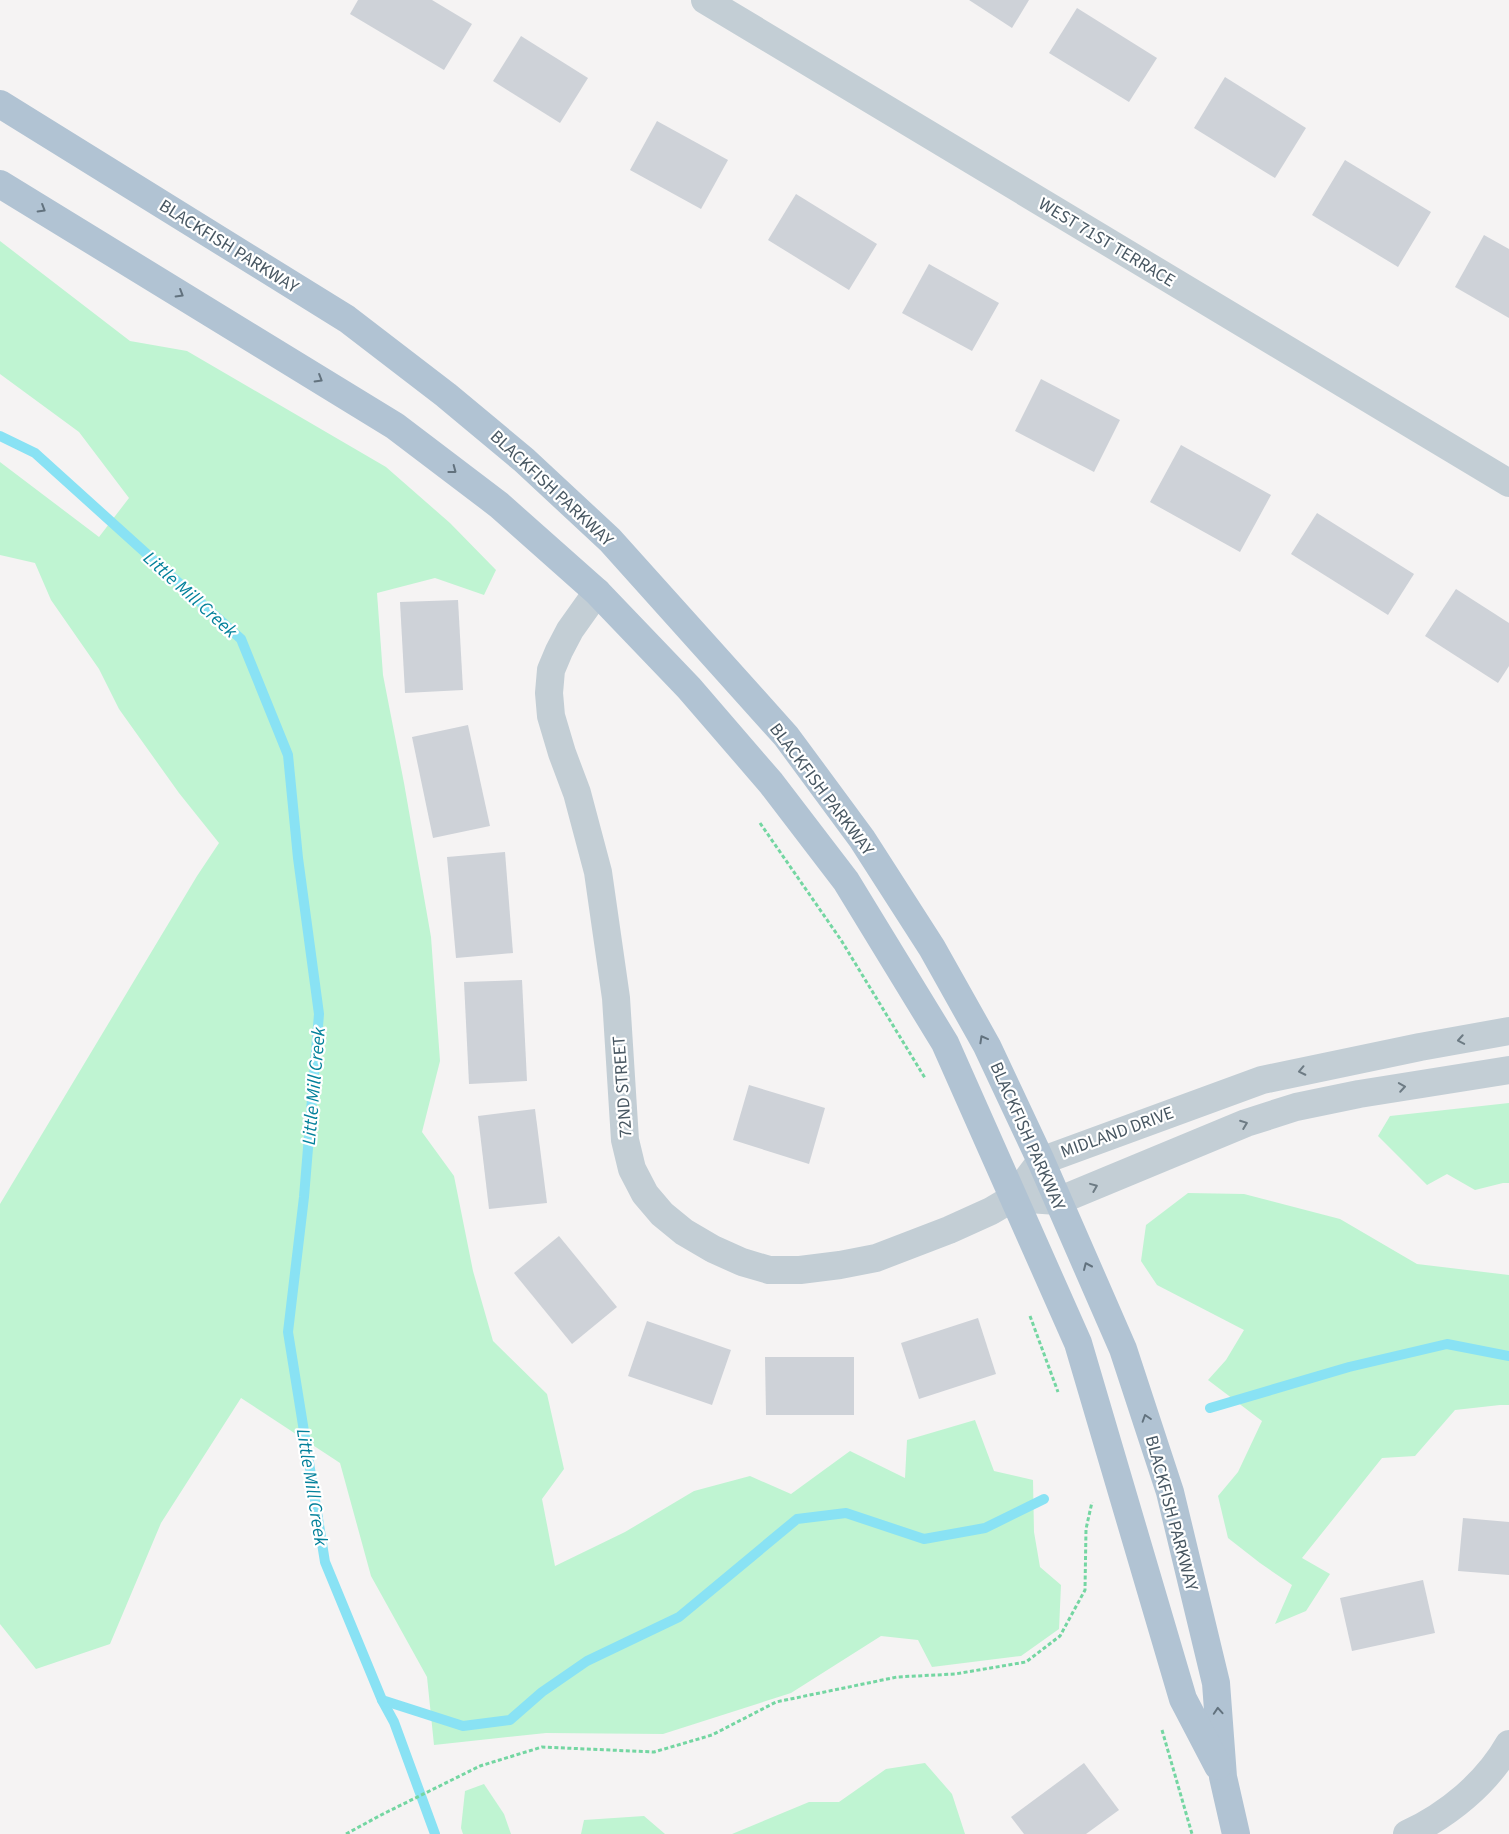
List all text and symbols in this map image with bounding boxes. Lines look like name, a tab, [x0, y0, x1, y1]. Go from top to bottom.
street label: WEST 71ST TERRACE	[1034, 192, 1180, 293]
street label: BLACKFISH PARKWAY	[154, 193, 304, 300]
one-way arrow	[36, 203, 45, 213]
one-way arrow	[175, 288, 184, 298]
one-way arrow	[313, 373, 322, 383]
street label: BLACKFISH PARKWAY	[485, 425, 619, 552]
one-way arrow	[447, 465, 456, 473]
water label: Little Mill Creek	[137, 545, 244, 645]
street label: BLACKFISH PARKWAY	[763, 718, 880, 861]
water label: Little Mill Creek	[296, 1025, 333, 1146]
one-way arrow	[1457, 1034, 1465, 1044]
street label: 72ND STREET	[606, 1035, 639, 1139]
one-way arrow	[979, 1035, 989, 1044]
street label: BLACKFISH PARKWAY	[984, 1058, 1072, 1215]
one-way arrow	[1297, 1066, 1306, 1076]
one-way arrow	[1398, 1082, 1406, 1093]
street label: MIDLAND DRIVE	[1057, 1100, 1177, 1164]
one-way arrow	[1239, 1120, 1248, 1130]
one-way arrow	[1089, 1182, 1098, 1193]
one-way arrow	[1082, 1262, 1093, 1271]
one-way arrow	[1141, 1414, 1151, 1422]
water label: Little Mill Creek	[289, 1427, 334, 1549]
street label: BLACKFISH PARKWAY	[1139, 1433, 1204, 1594]
one-way arrow	[1213, 1706, 1224, 1714]

